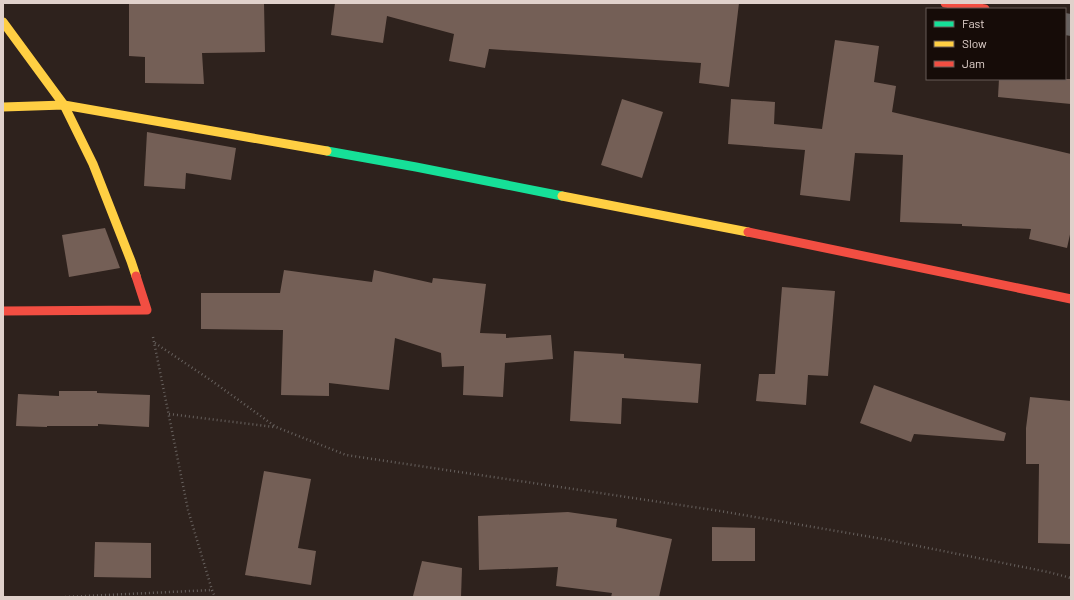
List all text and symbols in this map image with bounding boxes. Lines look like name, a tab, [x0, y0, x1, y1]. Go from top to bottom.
legend	[926, 8, 1066, 80]
text: Fast	[962, 16, 985, 30]
text: Slow	[962, 36, 987, 50]
text: Jam	[962, 56, 985, 70]

